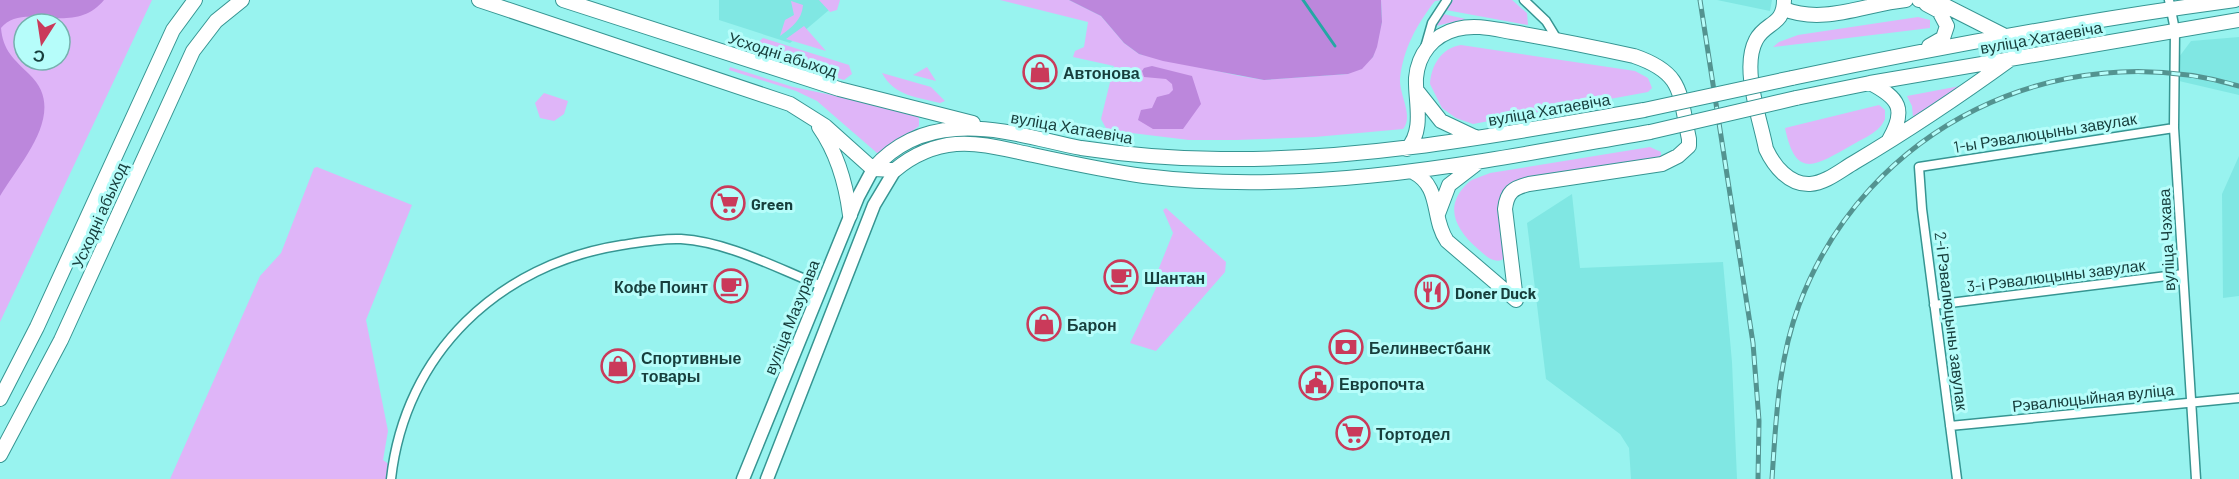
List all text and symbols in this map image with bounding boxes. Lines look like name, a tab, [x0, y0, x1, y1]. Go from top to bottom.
north arrow	[12, 12, 72, 72]
street label: вуліца Хатаевіча	[1979, 17, 2104, 57]
street label: Усходні абыход	[726, 27, 841, 81]
text: С	[31, 47, 46, 68]
shop icon: Автонова	[1022, 54, 1058, 90]
place label: Автонова	[1063, 63, 1140, 82]
street label: вуліца Хатаевіча	[1487, 89, 1612, 129]
street label: вуліца Хатаевіча	[1010, 107, 1135, 147]
street label: 1-ы Рэвалюцыны завулак	[1952, 108, 2139, 156]
street label: Усходні абыход	[67, 159, 131, 271]
supermarket icon: Green	[710, 185, 746, 221]
street label: вуліца Чэхава	[2154, 188, 2178, 292]
place label: Green	[751, 194, 793, 213]
street label: 2-і Рэвалюцыны завулак	[1932, 230, 1973, 413]
street label: 3-і Рэвалюцыны завулак	[1966, 254, 2147, 295]
street label: вуліца Мазурава	[759, 257, 823, 377]
cafe icon: Шантан	[1103, 259, 1139, 295]
cafe icon: Кофе Поинт	[713, 268, 749, 304]
place label: Шантан	[1144, 268, 1205, 287]
restaurant icon: Doner Duck	[1414, 274, 1450, 310]
place label: Кофе Поинт	[614, 277, 708, 296]
place label: Doner Duck	[1455, 283, 1537, 302]
shop icon: Барон	[1026, 306, 1062, 342]
place label: Барон	[1067, 315, 1117, 334]
bank icon: Белинвестбанк	[1328, 329, 1364, 365]
place label: Белинвестбанк	[1369, 338, 1492, 357]
shop icon: Спортивные товары	[600, 348, 636, 384]
place label: Спортивные товары	[641, 348, 741, 385]
public building icon: Европочта	[1298, 365, 1334, 401]
place label: Европочта	[1339, 374, 1424, 393]
street label: Рэвалюцыйная вуліца	[2011, 379, 2175, 415]
supermarket icon: Тортодел	[1335, 415, 1371, 451]
place label: Тортодел	[1376, 424, 1451, 443]

